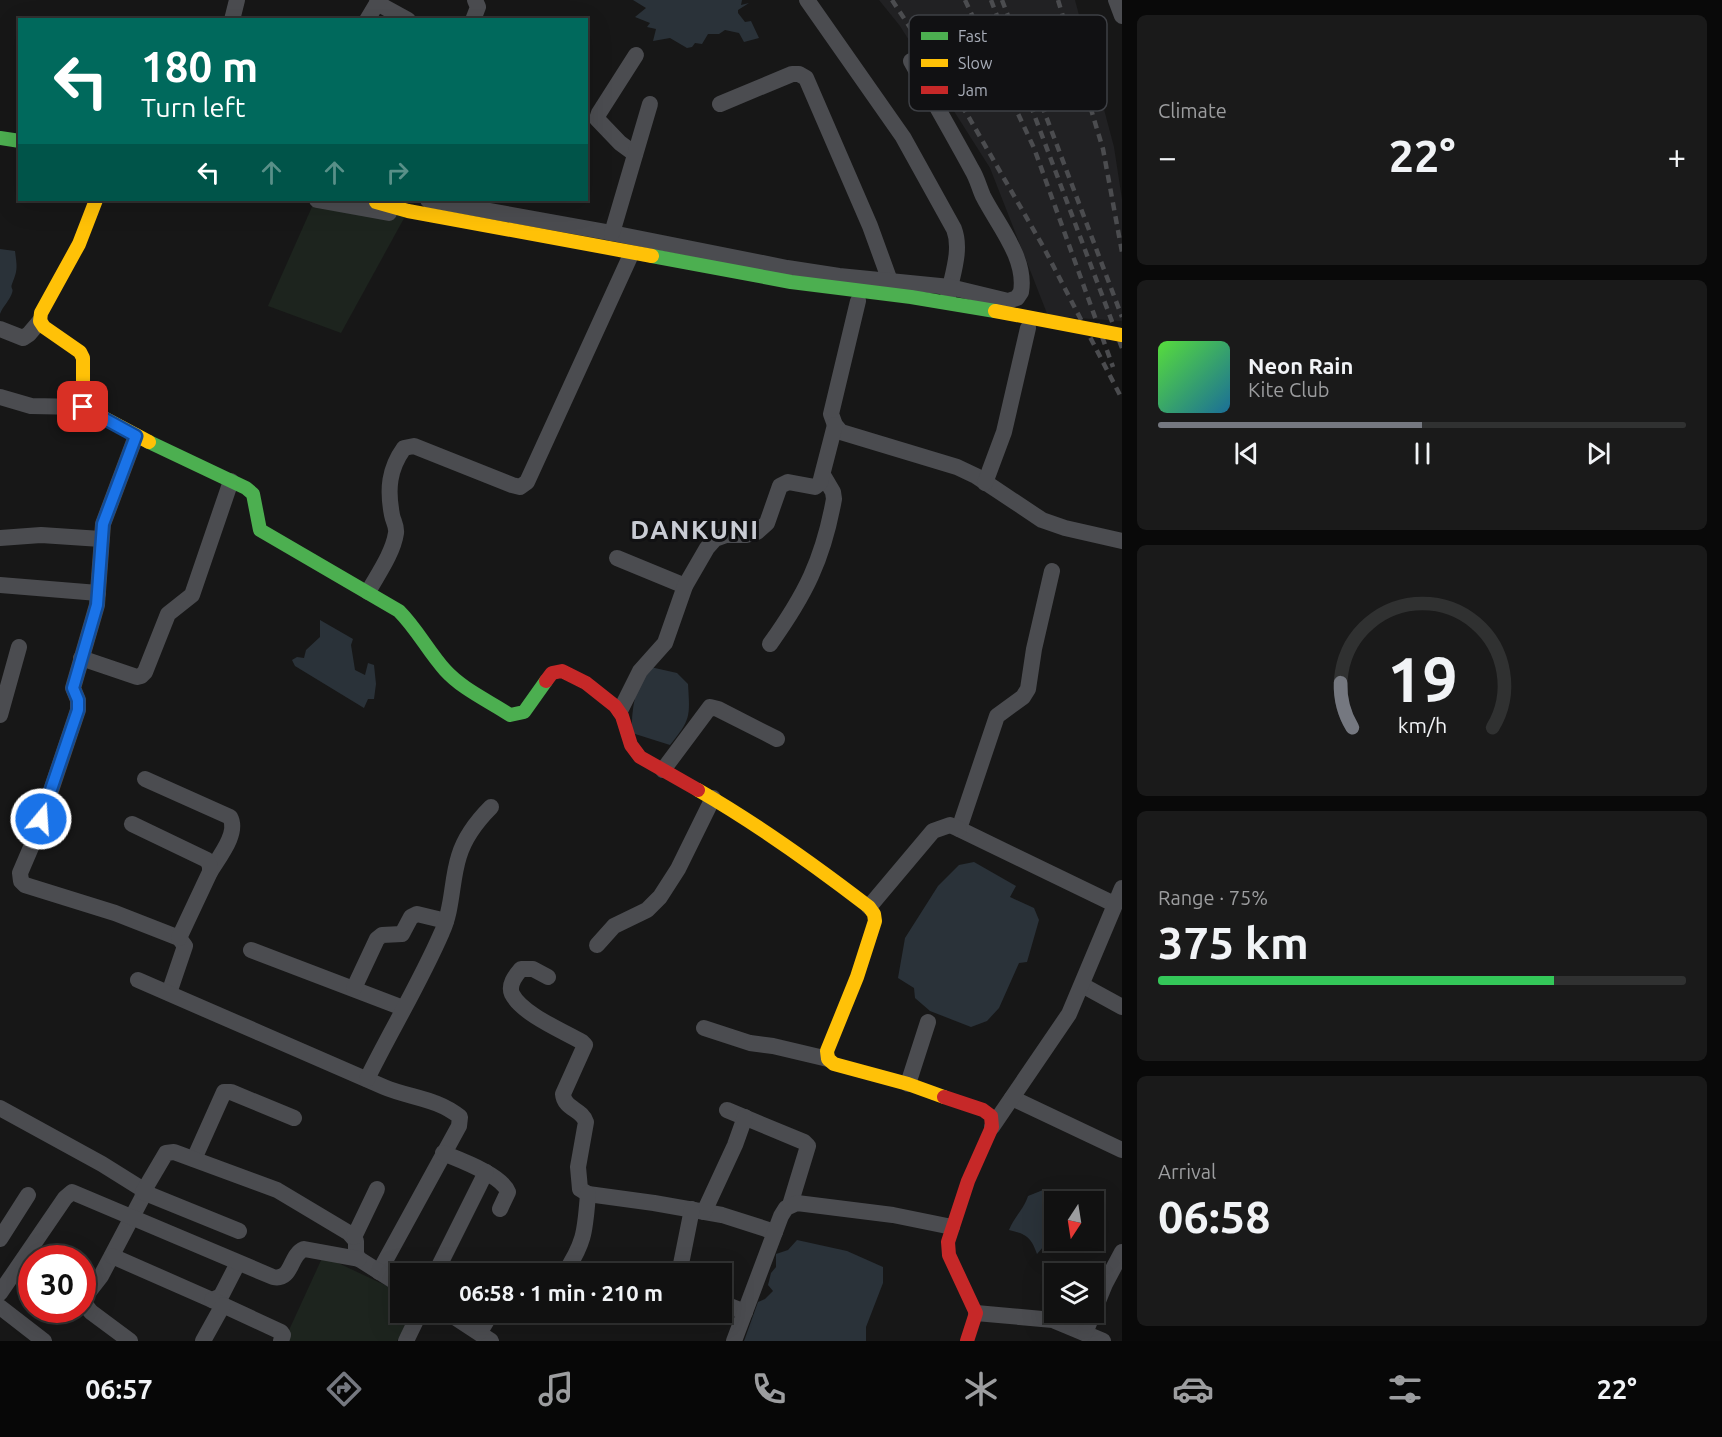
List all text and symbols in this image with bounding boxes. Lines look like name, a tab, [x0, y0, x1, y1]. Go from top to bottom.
legend	[909, 15, 1107, 111]
text: Fast	[958, 27, 988, 45]
icon: left	[42, 42, 120, 120]
text: 180 m	[141, 43, 258, 90]
text: Slow	[958, 54, 993, 72]
text: Jam	[958, 81, 988, 99]
text: Turn left	[141, 92, 245, 122]
text: Climate	[1158, 99, 1227, 122]
text: 22°	[1389, 130, 1455, 181]
text: −	[1158, 138, 1177, 175]
text: +	[1667, 138, 1686, 175]
icon: left	[192, 156, 225, 189]
icon: ahead	[255, 156, 288, 189]
icon: ahead	[318, 156, 351, 189]
icon: right	[381, 156, 414, 189]
text: Neon Rain	[1248, 353, 1353, 378]
text: Kite Club	[1248, 378, 1330, 401]
pin	[57, 381, 108, 432]
icon: arrive	[66, 390, 99, 423]
icon: previous	[1230, 437, 1263, 470]
icon: pause	[1406, 437, 1439, 470]
icon: next	[1582, 437, 1615, 470]
district label: DANKUNI	[630, 515, 760, 544]
text: 19	[1387, 644, 1457, 714]
text: km/h	[1397, 713, 1447, 737]
position arrow	[9, 787, 73, 851]
text: Range · 75%	[1158, 886, 1268, 909]
text: 375 km	[1158, 917, 1309, 968]
text: Arrival	[1158, 1160, 1216, 1183]
north arrow	[1044, 1191, 1104, 1251]
map controls	[1044, 1191, 1104, 1323]
text: 06:58	[1158, 1191, 1271, 1242]
speed limit sign: 30	[18, 1245, 96, 1323]
button: layers	[1044, 1263, 1104, 1323]
text: 06:58 · 1 min · 210 m	[459, 1280, 663, 1305]
icon: directions	[323, 1368, 365, 1410]
icon: music	[535, 1368, 577, 1410]
icon: phone	[748, 1368, 790, 1410]
icon: climate	[960, 1368, 1002, 1410]
icon: car	[1172, 1368, 1214, 1410]
icon: filters	[1384, 1368, 1426, 1410]
text: 06:57	[85, 1374, 153, 1404]
text: 22°	[1597, 1374, 1637, 1404]

